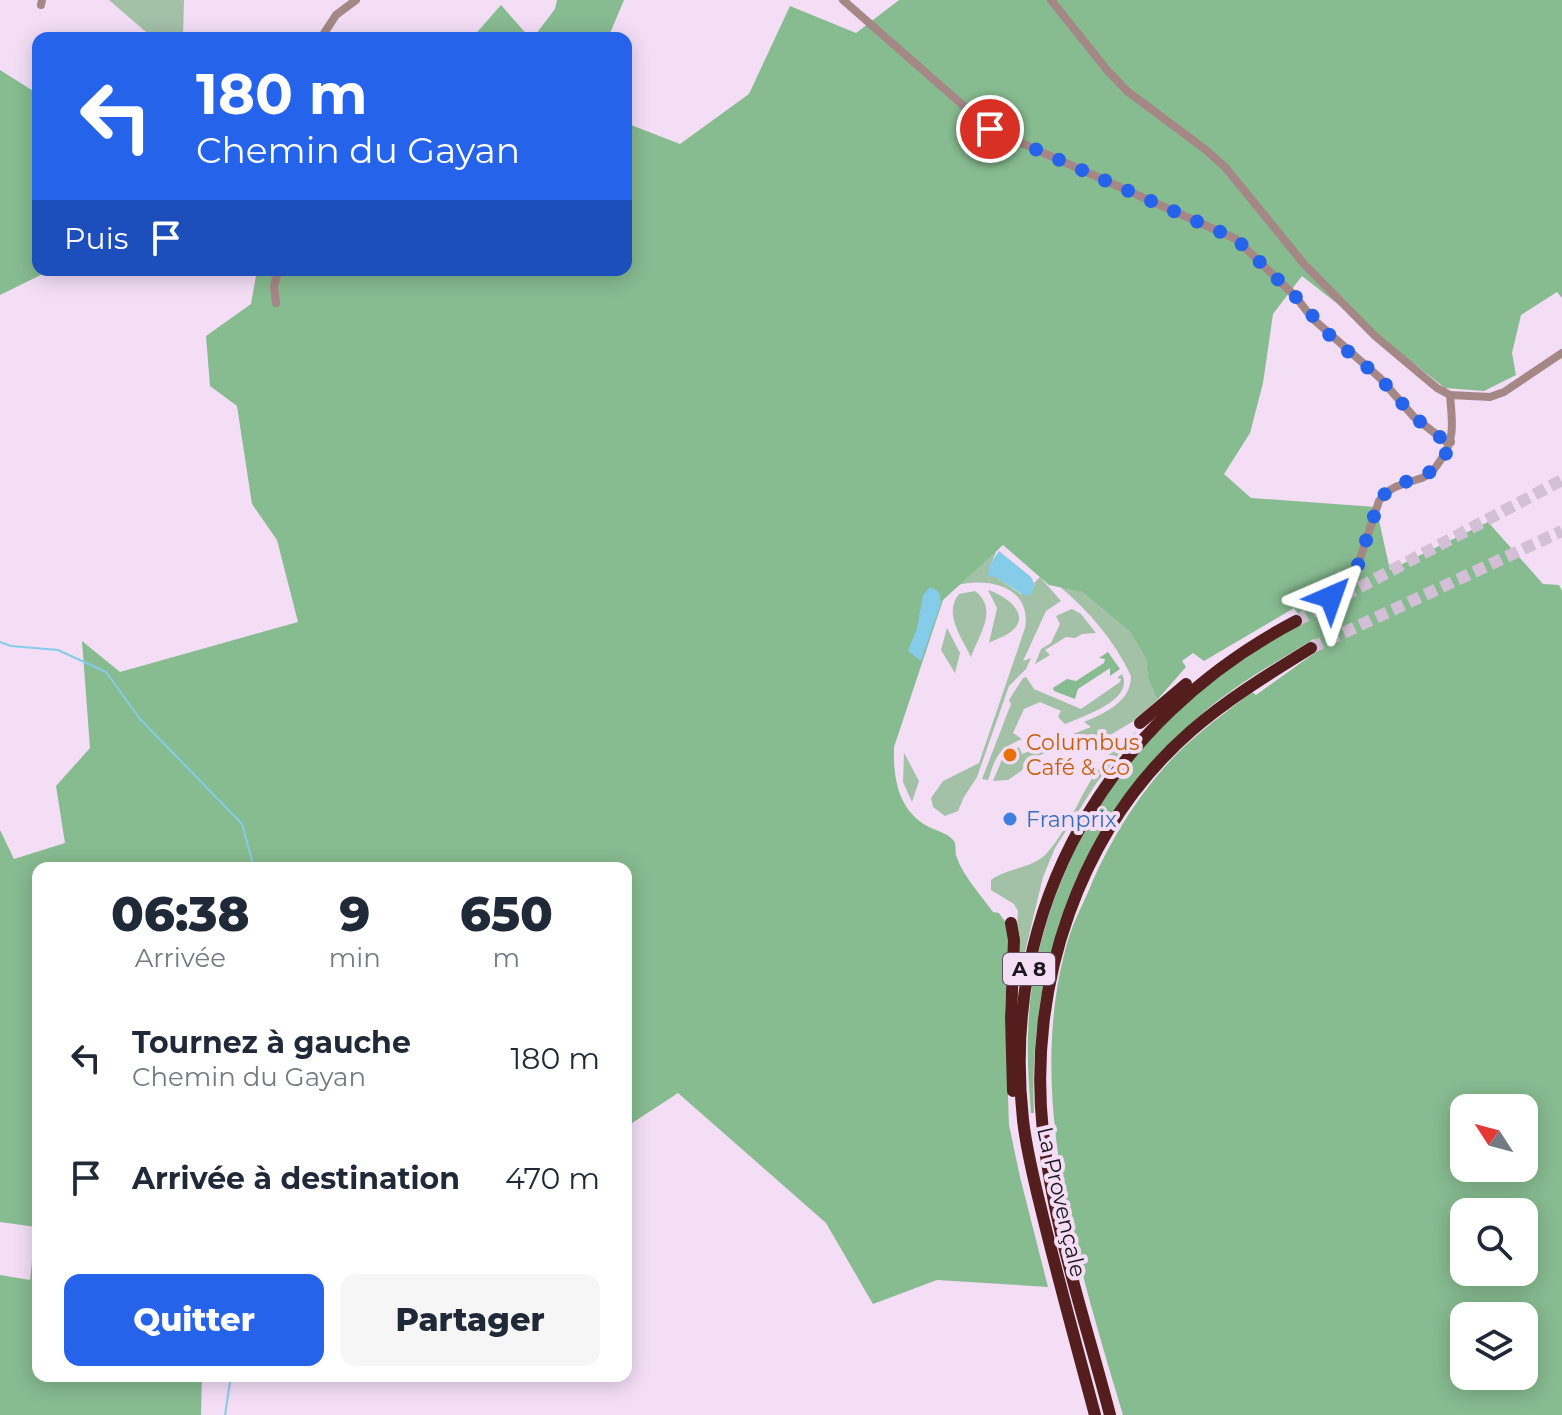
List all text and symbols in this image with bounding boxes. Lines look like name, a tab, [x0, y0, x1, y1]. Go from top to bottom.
text: 180 m	[196, 60, 368, 128]
icon: left	[64, 64, 168, 168]
pin	[956, 95, 1024, 163]
icon: arrive	[968, 107, 1012, 151]
text: Chemin du Gayan	[196, 128, 520, 172]
icon: arrive	[144, 216, 188, 260]
text: Puis	[64, 220, 128, 257]
position arrow	[1289, 555, 1373, 639]
place label: Columbus Café & Co	[1026, 729, 1140, 781]
marker: Columbus Café & Co	[1001, 746, 1019, 764]
place label: Franprix	[1026, 806, 1117, 833]
marker: Franprix	[1001, 810, 1019, 828]
text: 06:38	[111, 885, 250, 943]
text: 9	[339, 885, 370, 943]
text: 650	[460, 885, 553, 943]
text: Arrivée	[135, 942, 226, 974]
text: min	[329, 942, 381, 974]
text: m	[493, 942, 520, 974]
road number: A 8	[1003, 953, 1055, 985]
text: Tournez à gauche	[132, 1024, 411, 1061]
icon: left	[64, 1036, 108, 1080]
text: 180 m	[510, 1040, 600, 1077]
text: Chemin du Gayan	[132, 1061, 366, 1093]
north arrow	[1450, 1094, 1538, 1182]
map controls	[1450, 1094, 1538, 1390]
street label: La Provençale	[1031, 1124, 1092, 1280]
icon: arrive	[64, 1156, 108, 1200]
text: Arrivée à destination	[132, 1160, 460, 1197]
text: 470 m	[505, 1160, 600, 1197]
button: search	[1450, 1198, 1538, 1286]
button: Quitter	[64, 1274, 324, 1366]
button: Partager	[340, 1274, 600, 1366]
button: layers	[1450, 1302, 1538, 1390]

